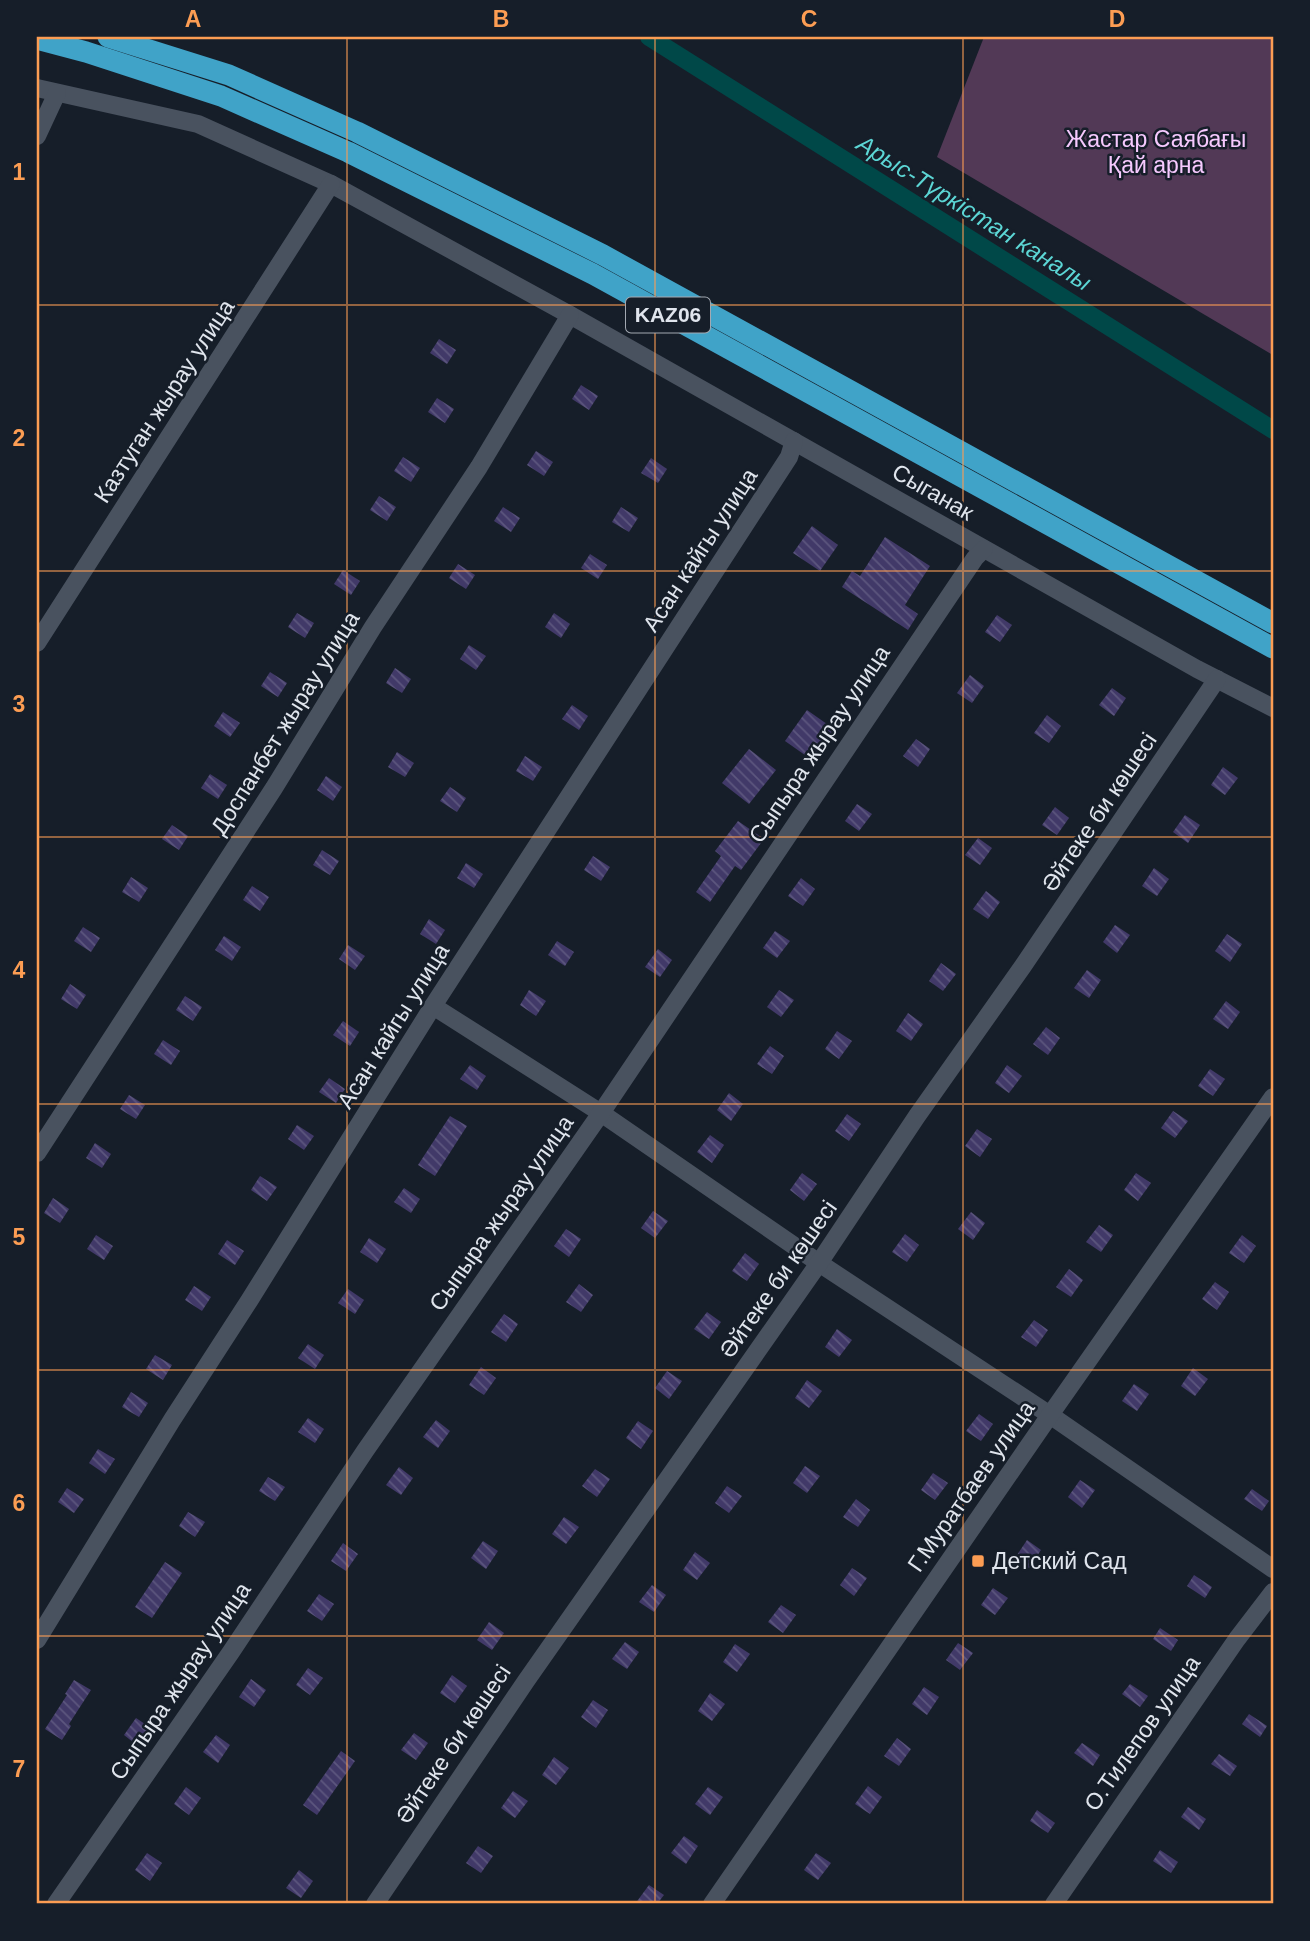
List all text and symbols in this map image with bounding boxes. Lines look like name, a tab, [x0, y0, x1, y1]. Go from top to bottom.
text: A	[185, 6, 201, 32]
text: B	[493, 6, 509, 32]
text: C	[801, 6, 817, 32]
text: D	[1109, 6, 1125, 32]
park label: Жастар Саябағы Қай арна	[1066, 126, 1246, 178]
water label: Арыс-Түркістан каналы	[851, 128, 1097, 296]
text: 1	[13, 159, 26, 185]
street label: Казтуган жырау улица	[89, 294, 240, 507]
road number: KАZ06	[626, 298, 710, 332]
text: 2	[13, 425, 25, 451]
street label: Сыганак	[888, 458, 979, 526]
street label: Асан кайгы улица	[637, 463, 763, 637]
street label: Доспанбет жырау улица	[206, 606, 365, 839]
street label: Сыпыра жырау улица	[743, 640, 895, 848]
text: 3	[13, 691, 25, 717]
street label: Әйтеке би көшесі	[1036, 728, 1162, 896]
street label: Асан кайгы улица	[332, 939, 454, 1113]
text: 4	[13, 957, 26, 983]
street label: Сыпыра жырау улица	[424, 1110, 578, 1316]
street label: Әйтеке би көшесі	[714, 1195, 842, 1363]
text: 5	[13, 1224, 26, 1250]
street label: Г.Муратбаев улица	[902, 1395, 1040, 1576]
text: 6	[13, 1490, 25, 1516]
place label: Детский Сад	[992, 1548, 1127, 1574]
marker: Детский Сад	[970, 1553, 986, 1569]
street label: Сыпыра жырау улица	[104, 1577, 256, 1785]
street label: О.Тилепов улица	[1079, 1650, 1205, 1816]
street label: Әйтеке би көшесі	[390, 1660, 516, 1828]
text: 7	[13, 1756, 25, 1782]

